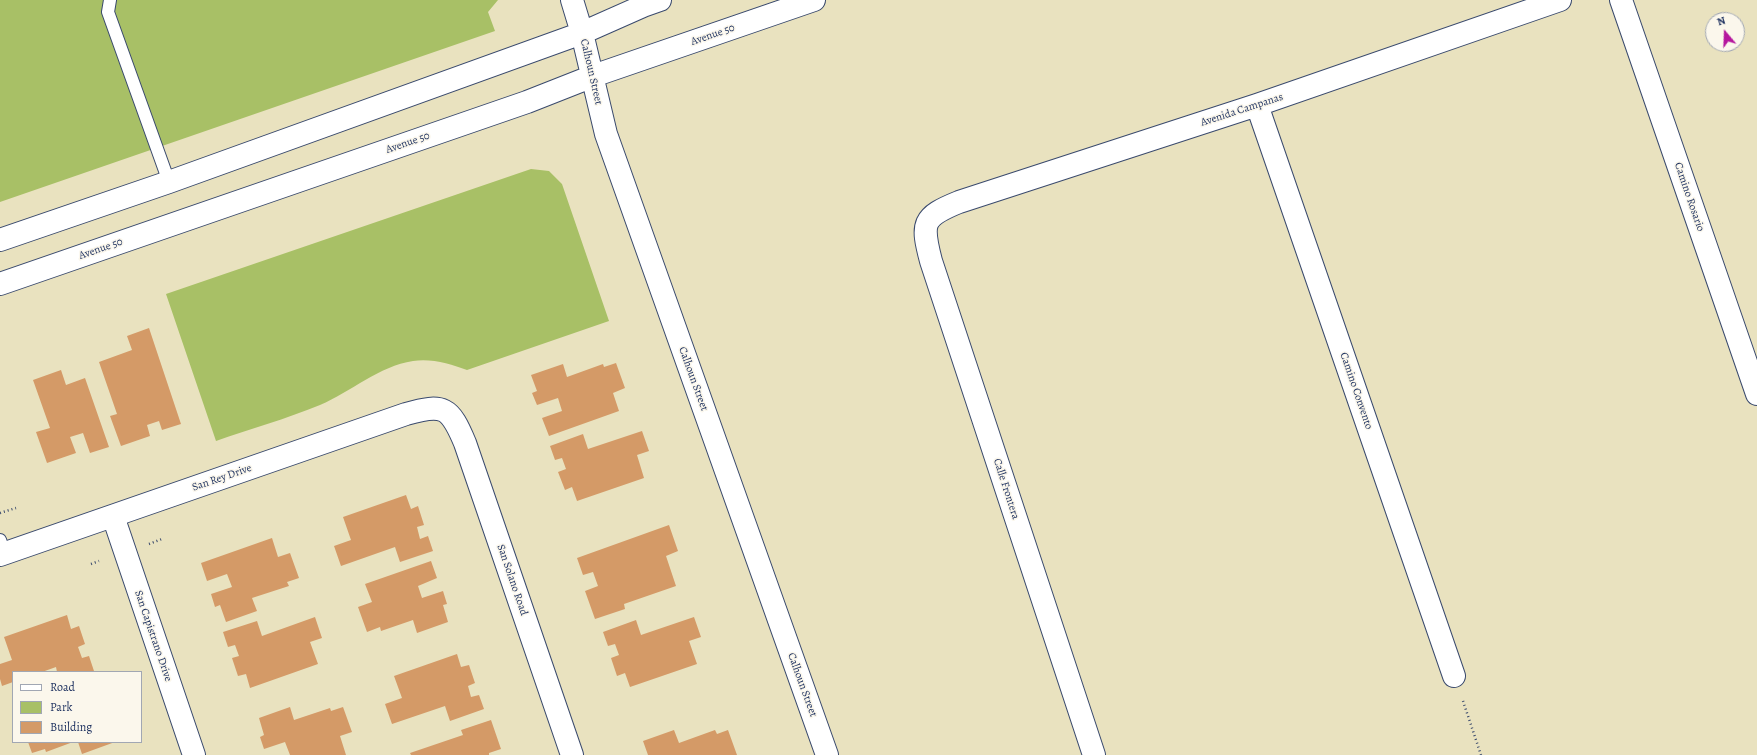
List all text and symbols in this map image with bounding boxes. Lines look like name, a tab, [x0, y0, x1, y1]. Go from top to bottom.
north arrow	[1705, 12, 1745, 52]
text: N	[1715, 13, 1727, 30]
street label: Avenue 50	[689, 21, 737, 49]
street label: Calhoun Street	[577, 38, 605, 106]
street label: Avenida Campanas	[1199, 90, 1285, 130]
street label: Avenue 50	[384, 129, 432, 157]
street label: Camino Rosario	[1671, 161, 1707, 233]
street label: Avenue 50	[77, 235, 125, 263]
street label: Calhoun Street	[675, 345, 711, 413]
street label: Camino Convento	[1337, 351, 1375, 431]
street label: Calle Frontera	[990, 457, 1022, 521]
street label: San Rey Drive	[191, 462, 253, 494]
street label: San Solano Road	[494, 543, 530, 617]
street label: San Capistrano Drive	[131, 589, 175, 683]
street label: Calhoun Street	[784, 651, 820, 719]
legend	[12, 671, 142, 743]
text: Road	[50, 679, 75, 695]
text: Park	[50, 699, 73, 715]
text: Building	[50, 719, 92, 735]

